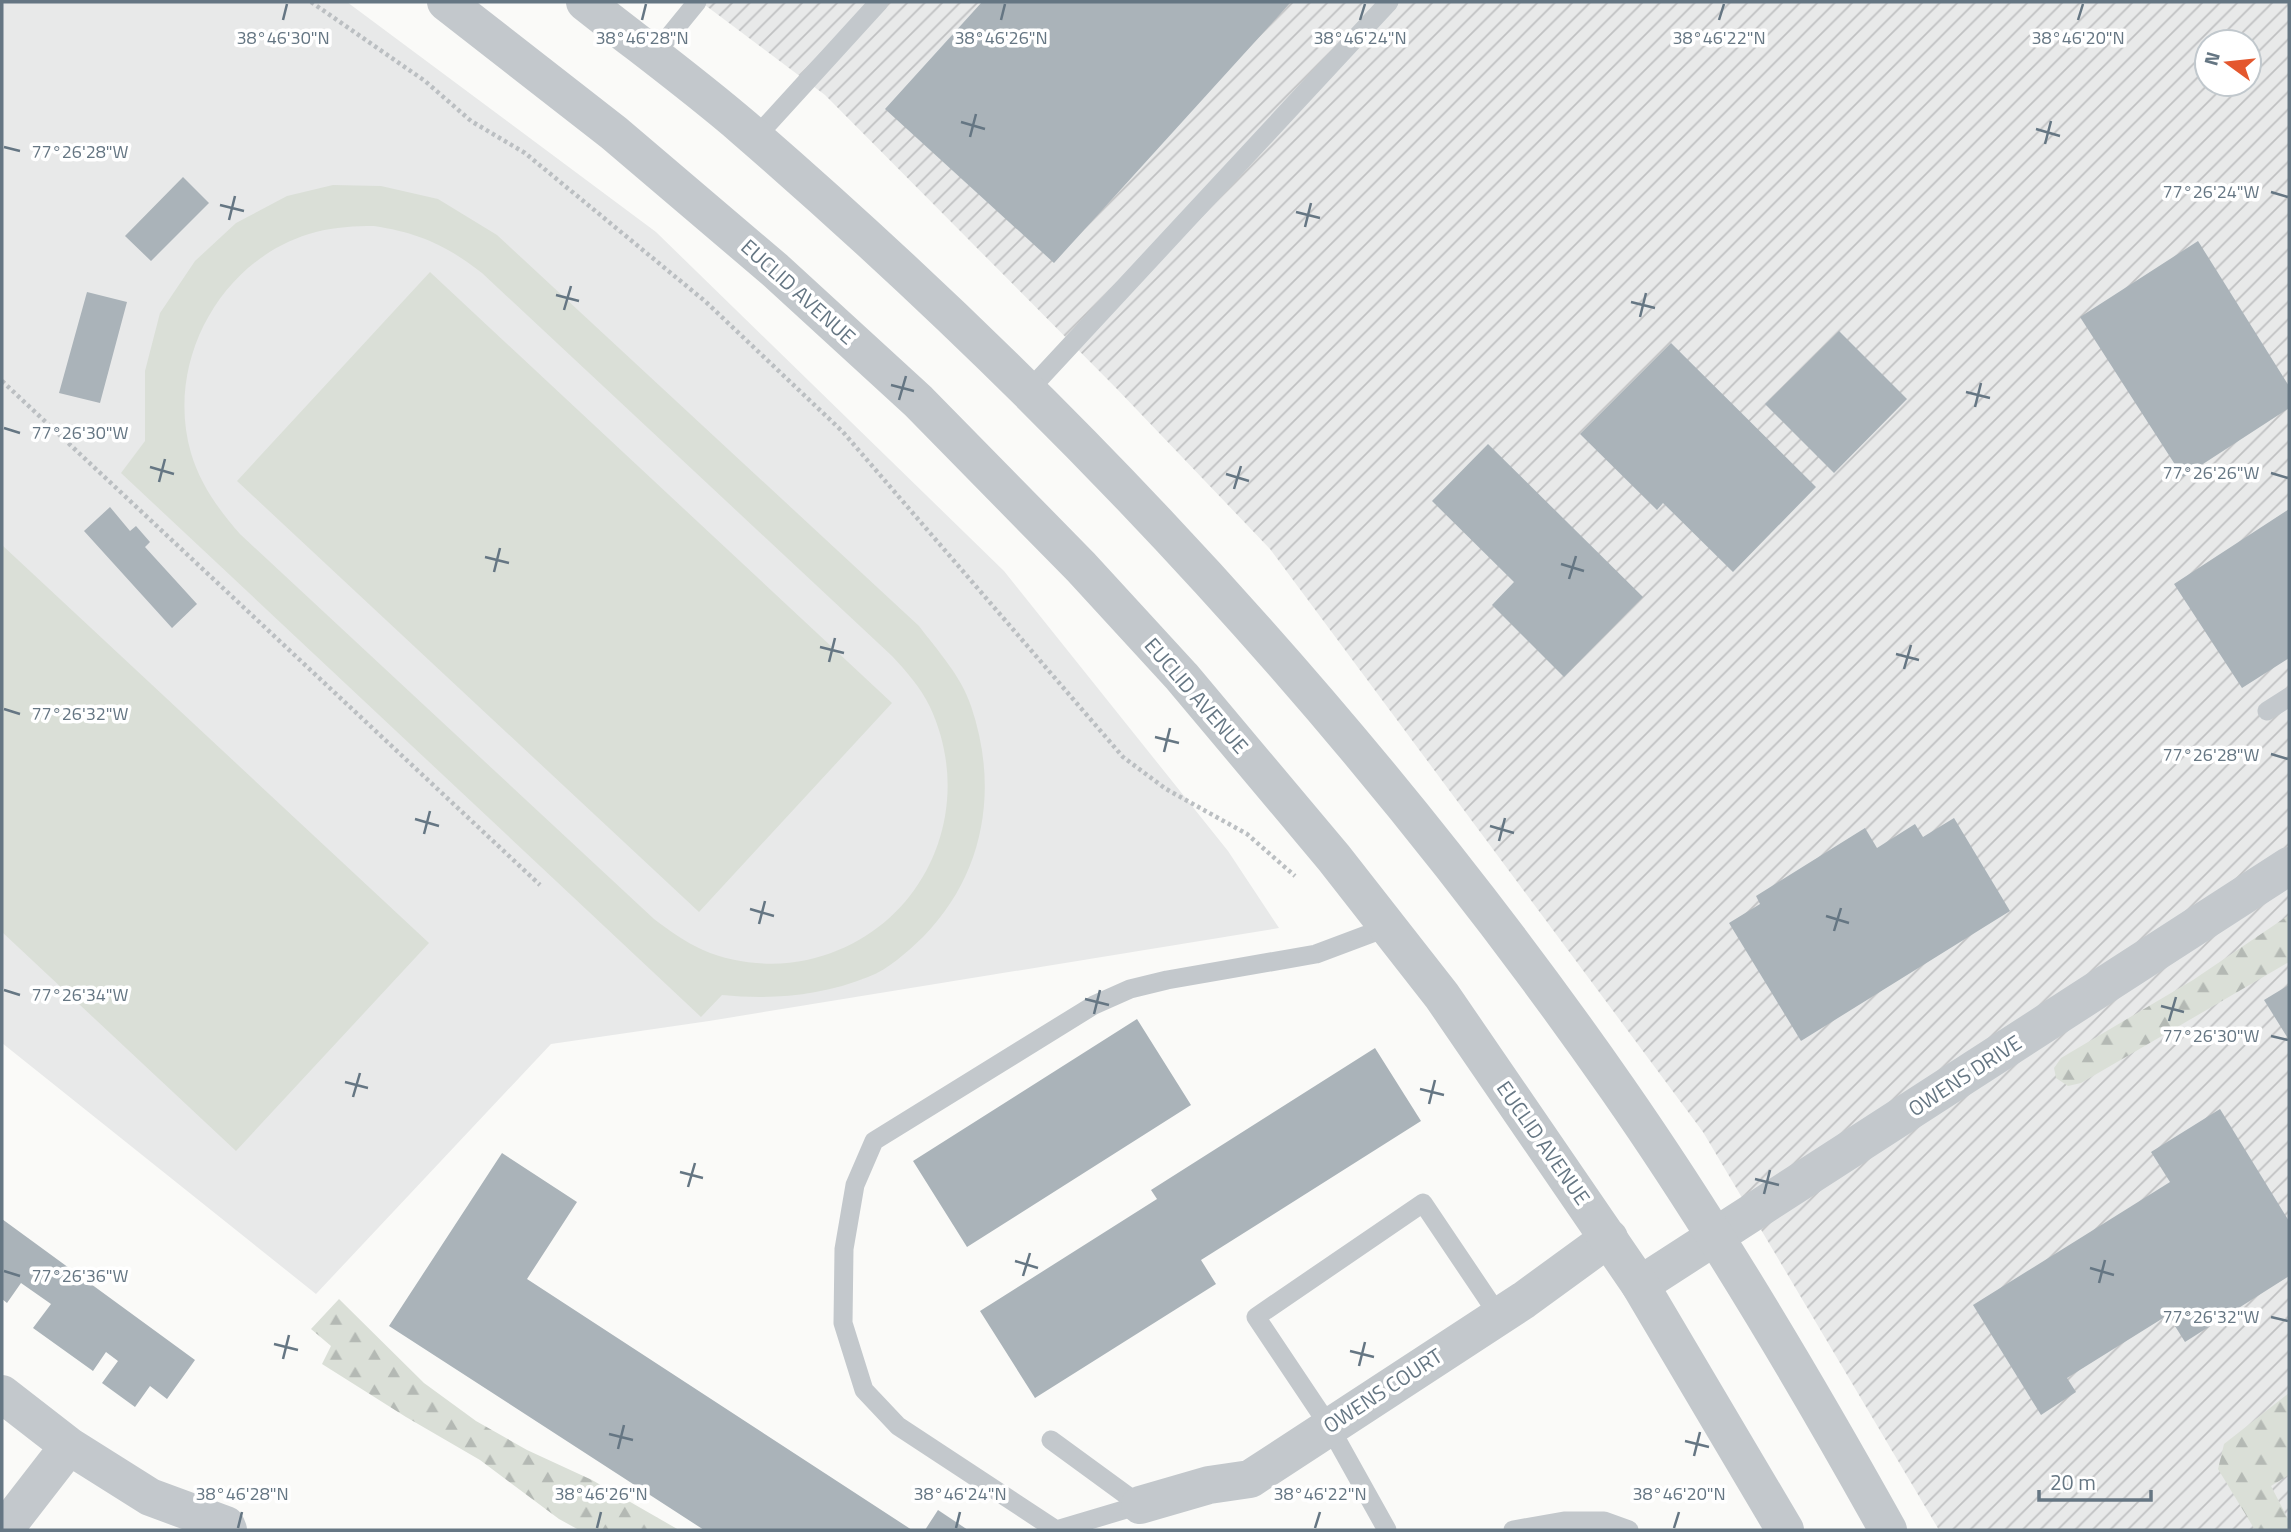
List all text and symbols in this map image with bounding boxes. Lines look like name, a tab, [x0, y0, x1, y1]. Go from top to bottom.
text: 38°46'30"N	[236, 24, 330, 51]
text: 38°46'28"N	[595, 24, 689, 51]
text: 38°46'26"N	[954, 24, 1048, 51]
text: 38°46'24"N	[1313, 24, 1407, 51]
text: 38°46'22"N	[1672, 24, 1766, 51]
text: 38°46'20"N	[2031, 24, 2125, 51]
north arrow	[2193, 28, 2263, 98]
text: N	[2195, 48, 2227, 69]
text: 77°26'28"W	[32, 138, 129, 165]
text: 77°26'24"W	[2163, 178, 2260, 205]
street label: EUCLID AVENUE	[734, 231, 863, 352]
text: 77°26'30"W	[32, 419, 129, 446]
text: 77°26'26"W	[2163, 459, 2260, 486]
street label: EUCLID AVENUE	[1137, 630, 1256, 761]
text: 77°26'32"W	[32, 700, 129, 727]
text: 77°26'28"W	[2163, 741, 2260, 768]
text: 77°26'34"W	[32, 981, 129, 1008]
text: 77°26'30"W	[2163, 1022, 2260, 1049]
street label: OWENS DRIVE	[1901, 1026, 2028, 1124]
street label: EUCLID AVENUE	[1489, 1074, 1599, 1211]
text: 77°26'36"W	[32, 1262, 129, 1289]
text: 77°26'32"W	[2163, 1303, 2260, 1330]
street label: OWENS COURT	[1316, 1340, 1448, 1441]
scale bar	[2039, 1458, 2151, 1502]
text: 20 m	[2050, 1466, 2096, 1498]
text: 38°46'28"N	[195, 1480, 289, 1507]
text: 38°46'26"N	[554, 1480, 648, 1507]
text: 38°46'24"N	[913, 1480, 1007, 1507]
text: 38°46'22"N	[1273, 1480, 1367, 1507]
text: 38°46'20"N	[1632, 1480, 1726, 1507]

